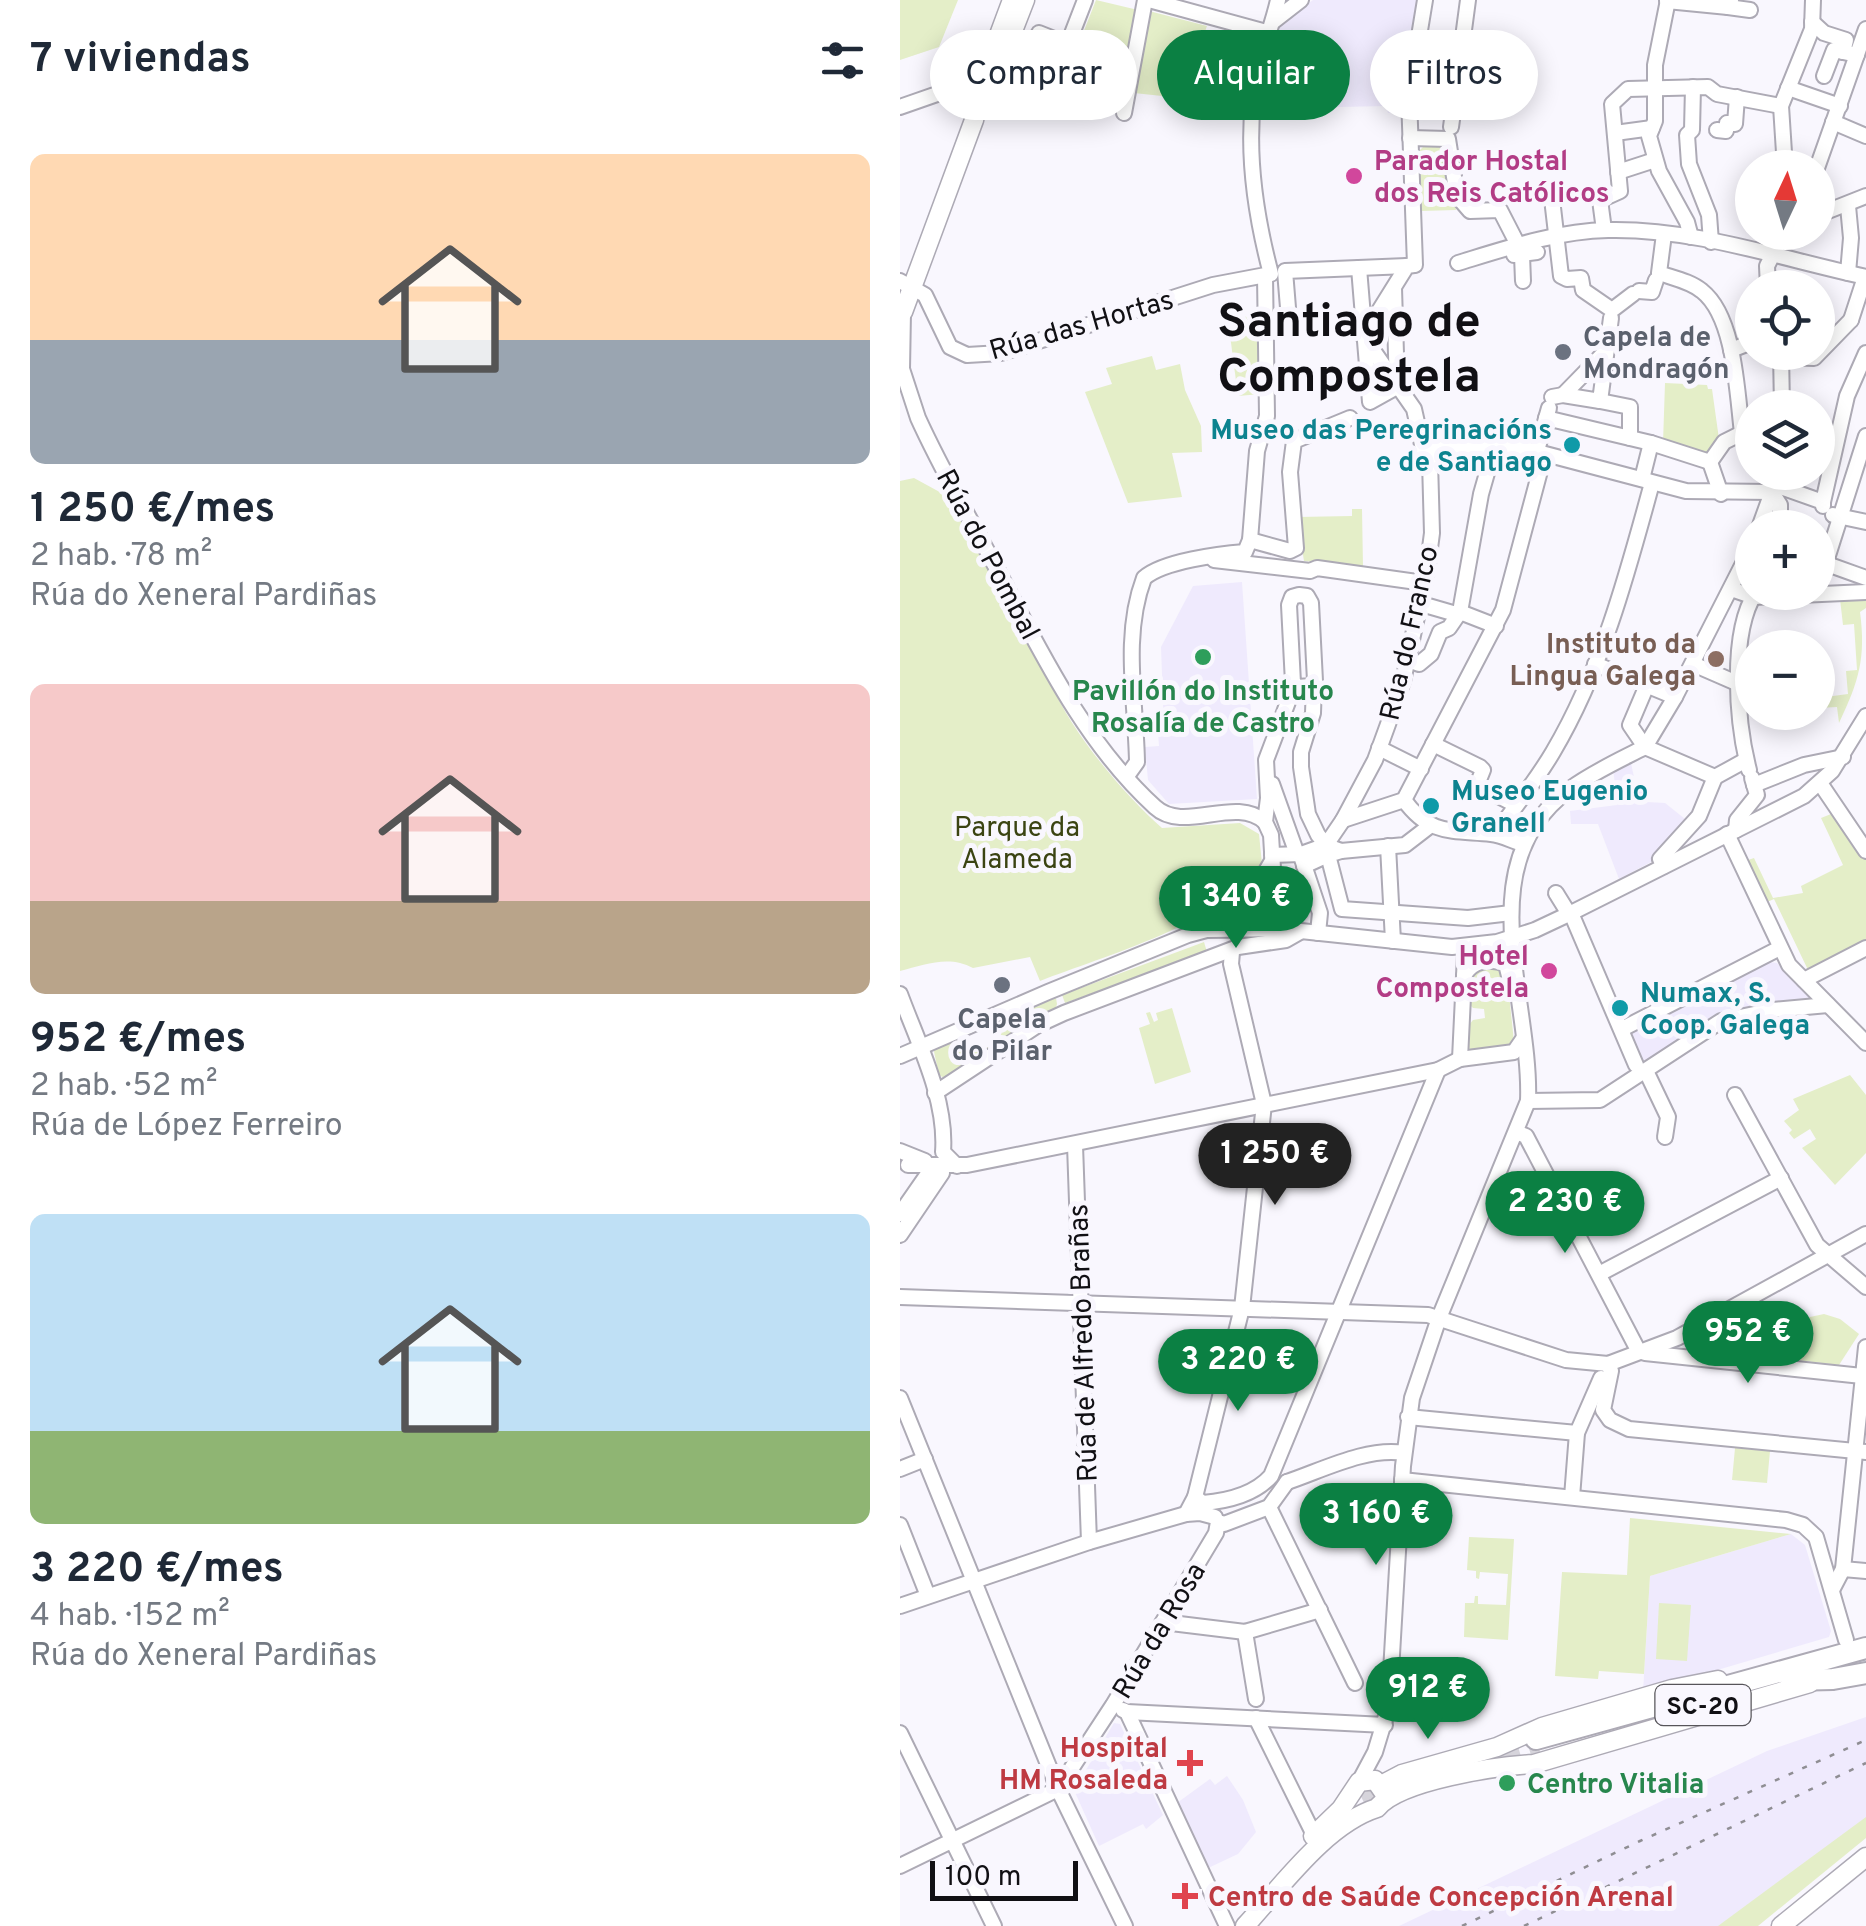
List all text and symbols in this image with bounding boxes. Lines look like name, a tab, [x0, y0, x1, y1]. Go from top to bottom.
chip: Comprar	[930, 30, 1137, 120]
chip: Alquilar	[1157, 30, 1350, 120]
chip: Filtros	[1370, 30, 1538, 120]
icon: filters	[815, 33, 870, 88]
text: 7 viviendas	[30, 34, 251, 87]
place label: Parador Hostal dos Reis Católicos	[1374, 145, 1610, 213]
north arrow	[1735, 150, 1835, 250]
map controls	[1735, 150, 1835, 730]
marker: Parador Hostal dos Reis Católicos	[1343, 165, 1365, 187]
icon: home	[360, 219, 540, 399]
button: locate	[1735, 270, 1835, 370]
street label: Rúa das Hortas	[986, 283, 1178, 370]
district label: Santiago de Compostela	[1217, 294, 1481, 409]
place label: Capela de Mondragón	[1583, 321, 1730, 389]
marker: Capela de Mondragón	[1552, 341, 1574, 363]
button: layers	[1735, 390, 1835, 490]
place label: Museo das Peregrinacións e de Santiago	[1210, 414, 1552, 482]
marker: Museo das Peregrinacións e de Santiago	[1561, 434, 1583, 456]
street label: Rúa do Pombal	[926, 464, 1046, 647]
text: 1 250 €/mes	[30, 484, 275, 537]
button: +	[1735, 510, 1835, 610]
text: 2 hab. · 78 m²	[30, 537, 212, 577]
street label: Rúa do Franco	[1373, 543, 1449, 725]
text: Rúa do Xeneral Pardiñas	[30, 577, 377, 617]
place label: Instituto da Lingua Galega	[1509, 628, 1696, 696]
button: −	[1735, 630, 1835, 730]
marker: Pavillón do Instituto Rosalía de Castro	[1192, 646, 1214, 668]
marker: Instituto da Lingua Galega	[1705, 648, 1727, 670]
place label: Pavillón do Instituto Rosalía de Castro	[1072, 675, 1334, 743]
icon: home	[360, 749, 540, 929]
place label: Museo Eugenio Granell	[1451, 775, 1648, 843]
marker: Museo Eugenio Granell	[1420, 795, 1442, 817]
park label: Parque da Alameda	[954, 811, 1080, 879]
pin: 1 340 €	[1144, 866, 1328, 951]
text: 1 340 €	[1181, 878, 1291, 918]
place label: Hotel Compostela	[1375, 940, 1529, 1008]
marker: Hotel Compostela	[1538, 960, 1560, 982]
marker: Capela do Pilar	[991, 974, 1013, 996]
place label: Numax, S. Coop. Galega	[1640, 977, 1810, 1045]
marker: Numax, S. Coop. Galega	[1609, 997, 1631, 1019]
place label: Capela do Pilar	[952, 1003, 1053, 1071]
text: 952 €/mes	[30, 1014, 246, 1067]
text: 2 hab. · 52 m²	[30, 1067, 218, 1107]
text: Rúa de López Ferreiro	[30, 1107, 343, 1147]
pin: 1 250 €	[1183, 1123, 1367, 1208]
text: 1 250 €	[1220, 1135, 1330, 1175]
pin: 2 230 €	[1473, 1171, 1657, 1256]
text: 2 230 €	[1507, 1183, 1623, 1223]
street label: Rúa de Alfredo Brañas	[1062, 1203, 1108, 1483]
icon: home	[360, 1279, 540, 1459]
pin: 952 €	[1678, 1301, 1818, 1386]
text: 952 €	[1704, 1313, 1792, 1353]
pin: 3 220 €	[1146, 1329, 1330, 1414]
text: 3 220 €	[1180, 1341, 1296, 1381]
pin: 3 160 €	[1284, 1483, 1468, 1568]
text: 3 160 €	[1321, 1495, 1431, 1535]
text: 3 220 €/mes	[30, 1544, 284, 1597]
street label: Rúa da Rosa	[1106, 1557, 1215, 1706]
text: 4 hab. · 152 m²	[30, 1597, 230, 1637]
text: Rúa do Xeneral Pardiñas	[30, 1637, 377, 1677]
pin: 912 €	[1358, 1657, 1498, 1742]
text: 912 €	[1388, 1669, 1468, 1709]
road number: SC-20	[1656, 1685, 1750, 1725]
place label: Hospital HM Rosaleda	[999, 1732, 1168, 1800]
marker: Hospital HM Rosaleda	[1177, 1750, 1203, 1776]
place label: Centro Vitalia	[1527, 1768, 1704, 1804]
marker: Centro Vitalia	[1496, 1772, 1518, 1794]
scale bar	[930, 1856, 1078, 1900]
text: 100 m	[945, 1860, 1021, 1896]
place label: Centro de Saúde Concepción Arenal	[1208, 1881, 1674, 1917]
marker: Centro de Saúde Concepción Arenal	[1172, 1883, 1198, 1909]

